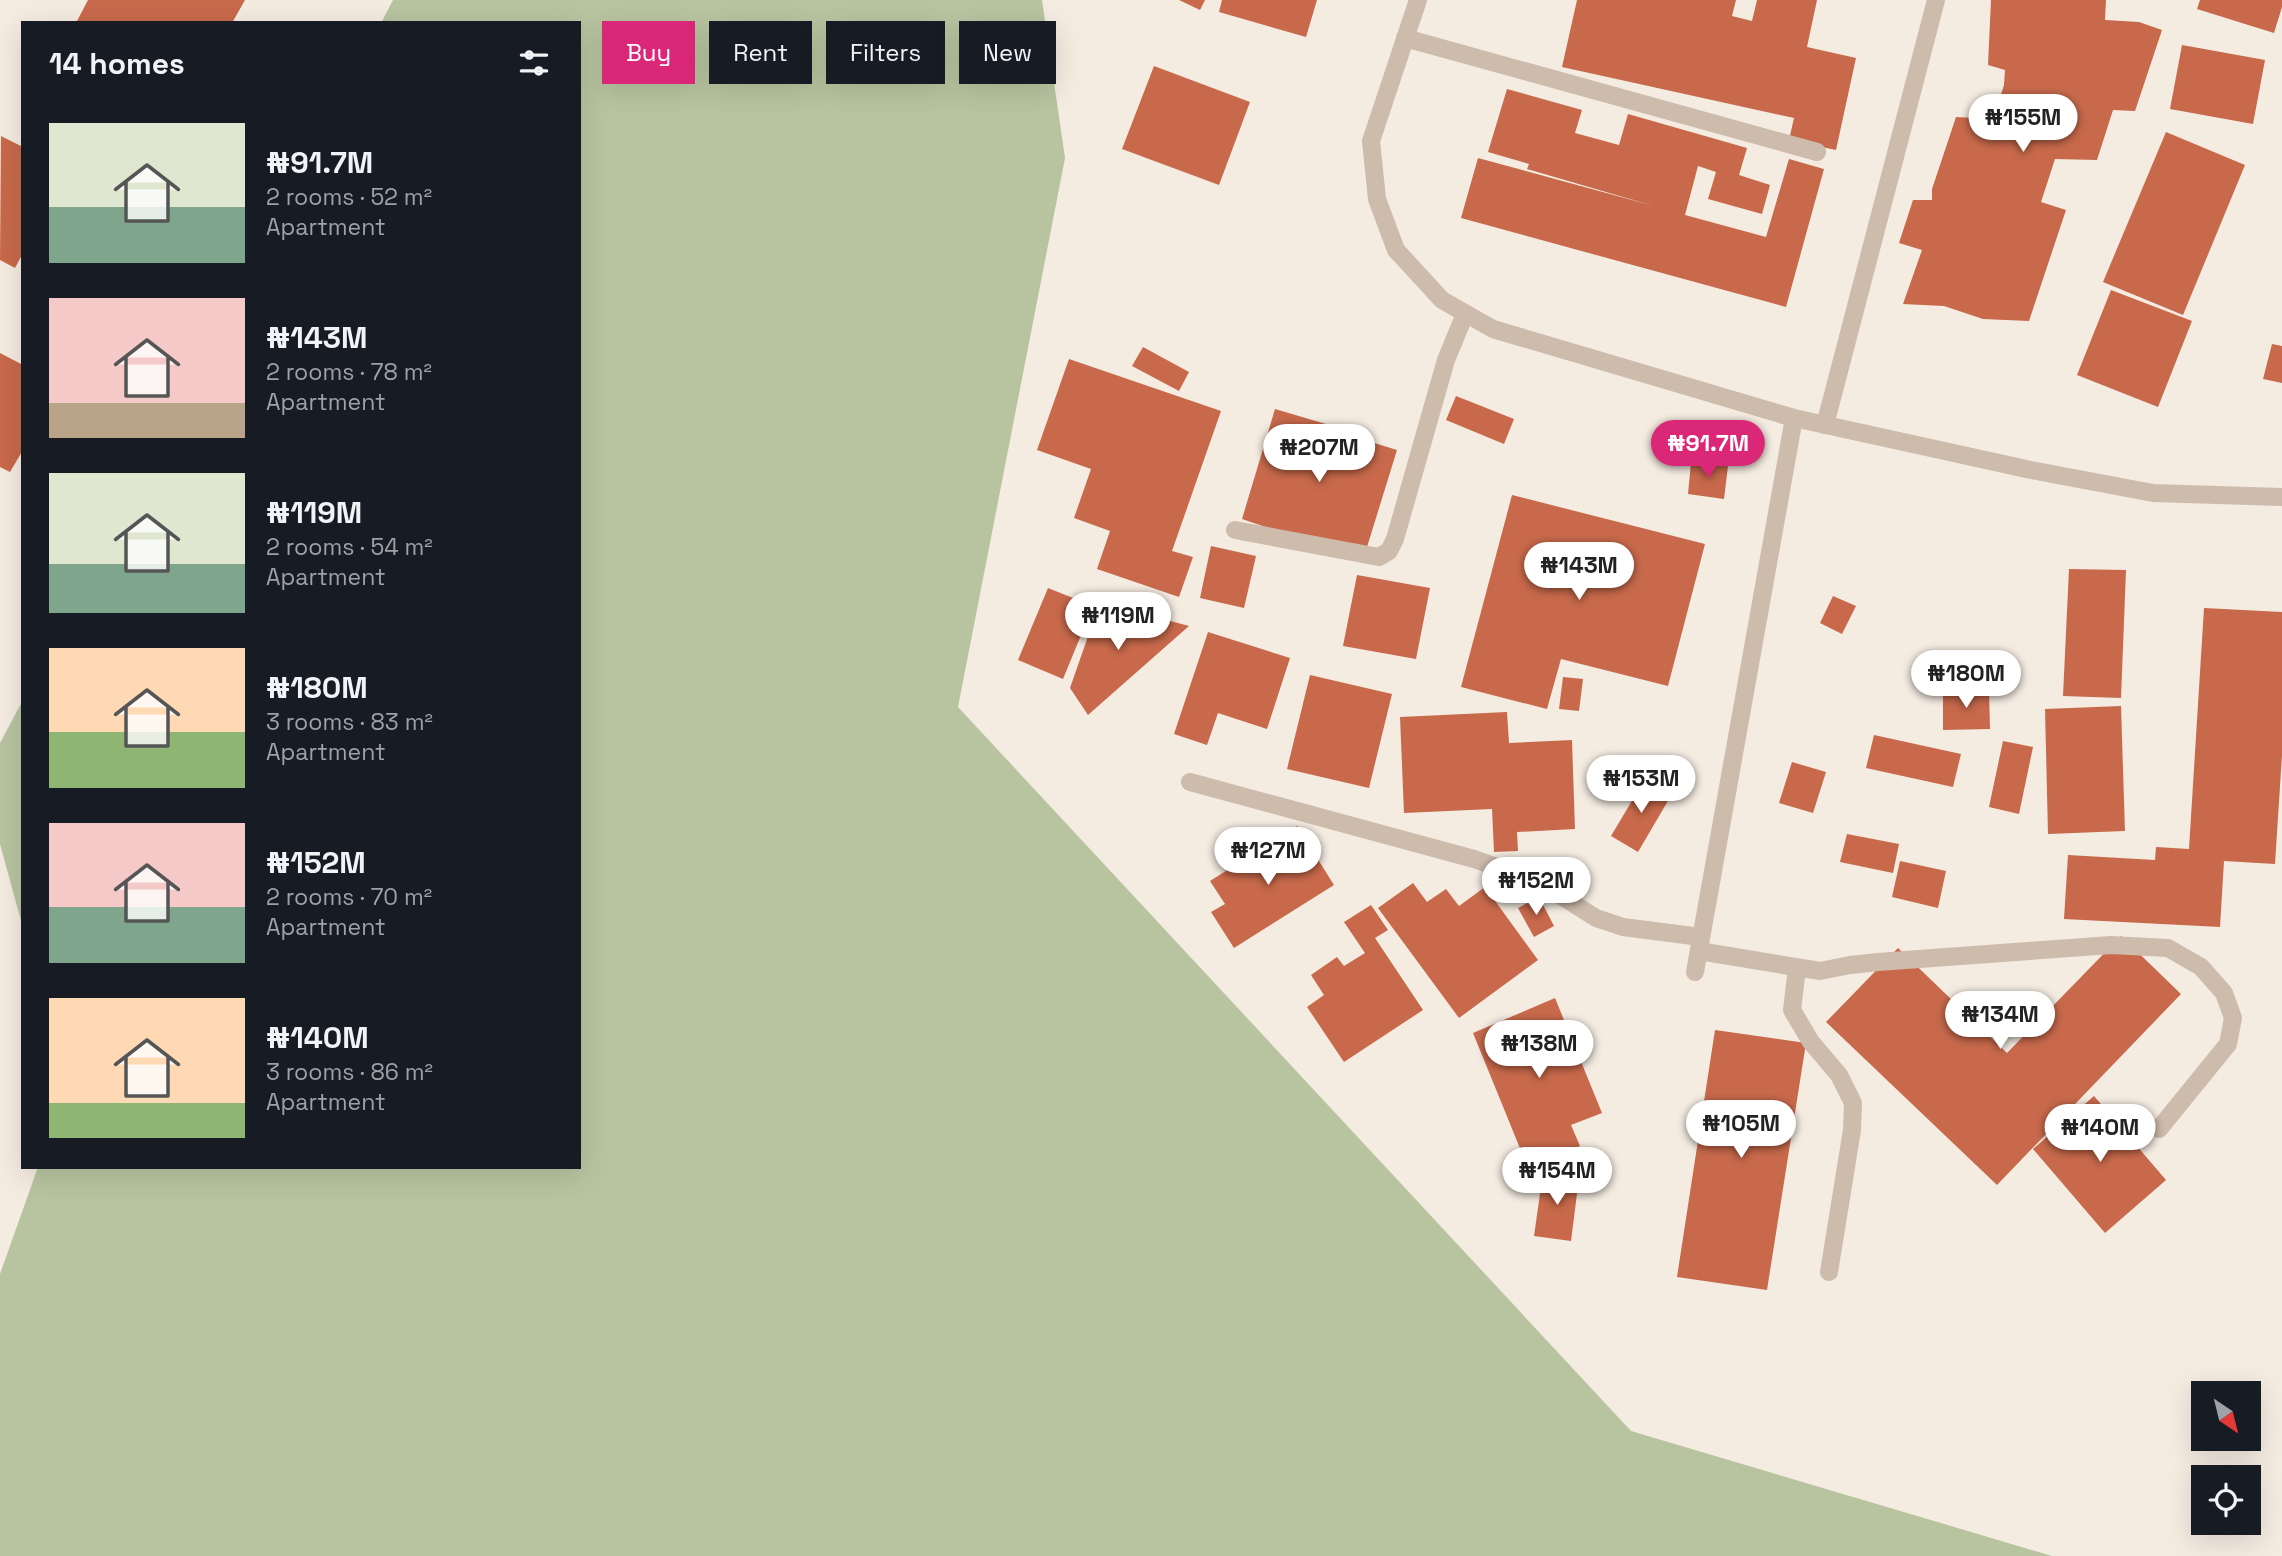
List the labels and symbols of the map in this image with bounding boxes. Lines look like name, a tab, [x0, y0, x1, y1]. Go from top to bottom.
pin: ₦155M	[1974, 94, 2072, 154]
pin: ₦91.7M	[1651, 420, 1765, 480]
pin: ₦207M	[1270, 424, 1368, 484]
pin: ₦143M	[1530, 542, 1628, 602]
pin: ₦119M	[1069, 592, 1167, 652]
pin: ₦180M	[1917, 650, 2015, 710]
pin: ₦153M	[1592, 756, 1690, 815]
pin: ₦127M	[1219, 828, 1317, 887]
pin: ₦152M	[1487, 858, 1585, 917]
pin: ₦134M	[1951, 992, 2049, 1051]
pin: ₦138M	[1490, 1020, 1588, 1080]
pin: ₦105M	[1692, 1100, 1790, 1160]
pin: ₦140M	[2051, 1104, 2149, 1164]
pin: ₦154M	[1508, 1148, 1606, 1207]
north arrow	[2191, 1381, 2261, 1451]

